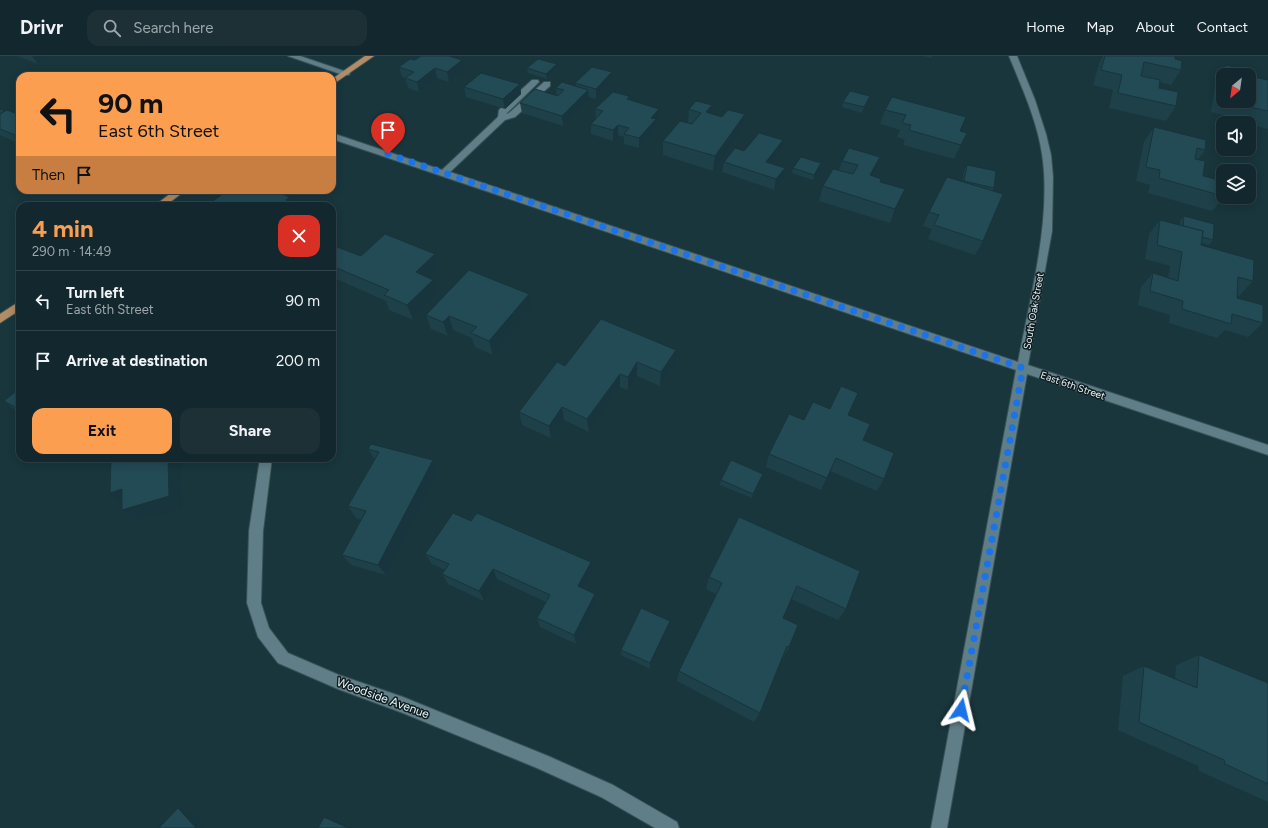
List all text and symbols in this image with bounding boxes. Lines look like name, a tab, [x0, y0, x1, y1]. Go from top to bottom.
search box	[87, 10, 367, 46]
text: Drivr	[20, 16, 63, 39]
icon: search	[101, 17, 123, 39]
text: Search here	[133, 19, 213, 37]
text: Home	[1026, 19, 1065, 36]
text: Map	[1087, 19, 1114, 36]
text: About	[1136, 19, 1175, 36]
text: Contact	[1197, 19, 1248, 36]
north arrow	[1216, 68, 1256, 108]
map controls	[1216, 68, 1256, 204]
text: 90 m	[98, 86, 163, 120]
icon: left	[32, 88, 84, 140]
pin	[371, 113, 405, 154]
button: sound	[1216, 116, 1256, 156]
icon: arrive	[377, 119, 399, 141]
text: East 6th Street	[98, 120, 219, 142]
icon: arrive	[73, 164, 95, 186]
button: layers	[1216, 164, 1256, 204]
text: Then	[32, 166, 65, 184]
text: 4 min	[32, 214, 94, 243]
button: close	[278, 215, 320, 257]
text: 290 m · 14:49	[32, 244, 111, 259]
street label: South Oak Street	[1020, 272, 1047, 350]
text: Turn left	[66, 284, 124, 302]
icon: left	[32, 290, 54, 312]
text: 90 m	[285, 292, 320, 310]
text: East 6th Street	[66, 302, 154, 317]
icon: arrive	[32, 350, 54, 372]
text: Arrive at destination	[66, 352, 207, 370]
text: 200 m	[276, 352, 320, 370]
street label: East 6th Street	[1039, 368, 1107, 403]
button: Exit	[32, 408, 172, 454]
button: Share	[180, 408, 320, 454]
street label: Woodside Avenue	[335, 675, 432, 721]
position arrow	[940, 689, 982, 731]

